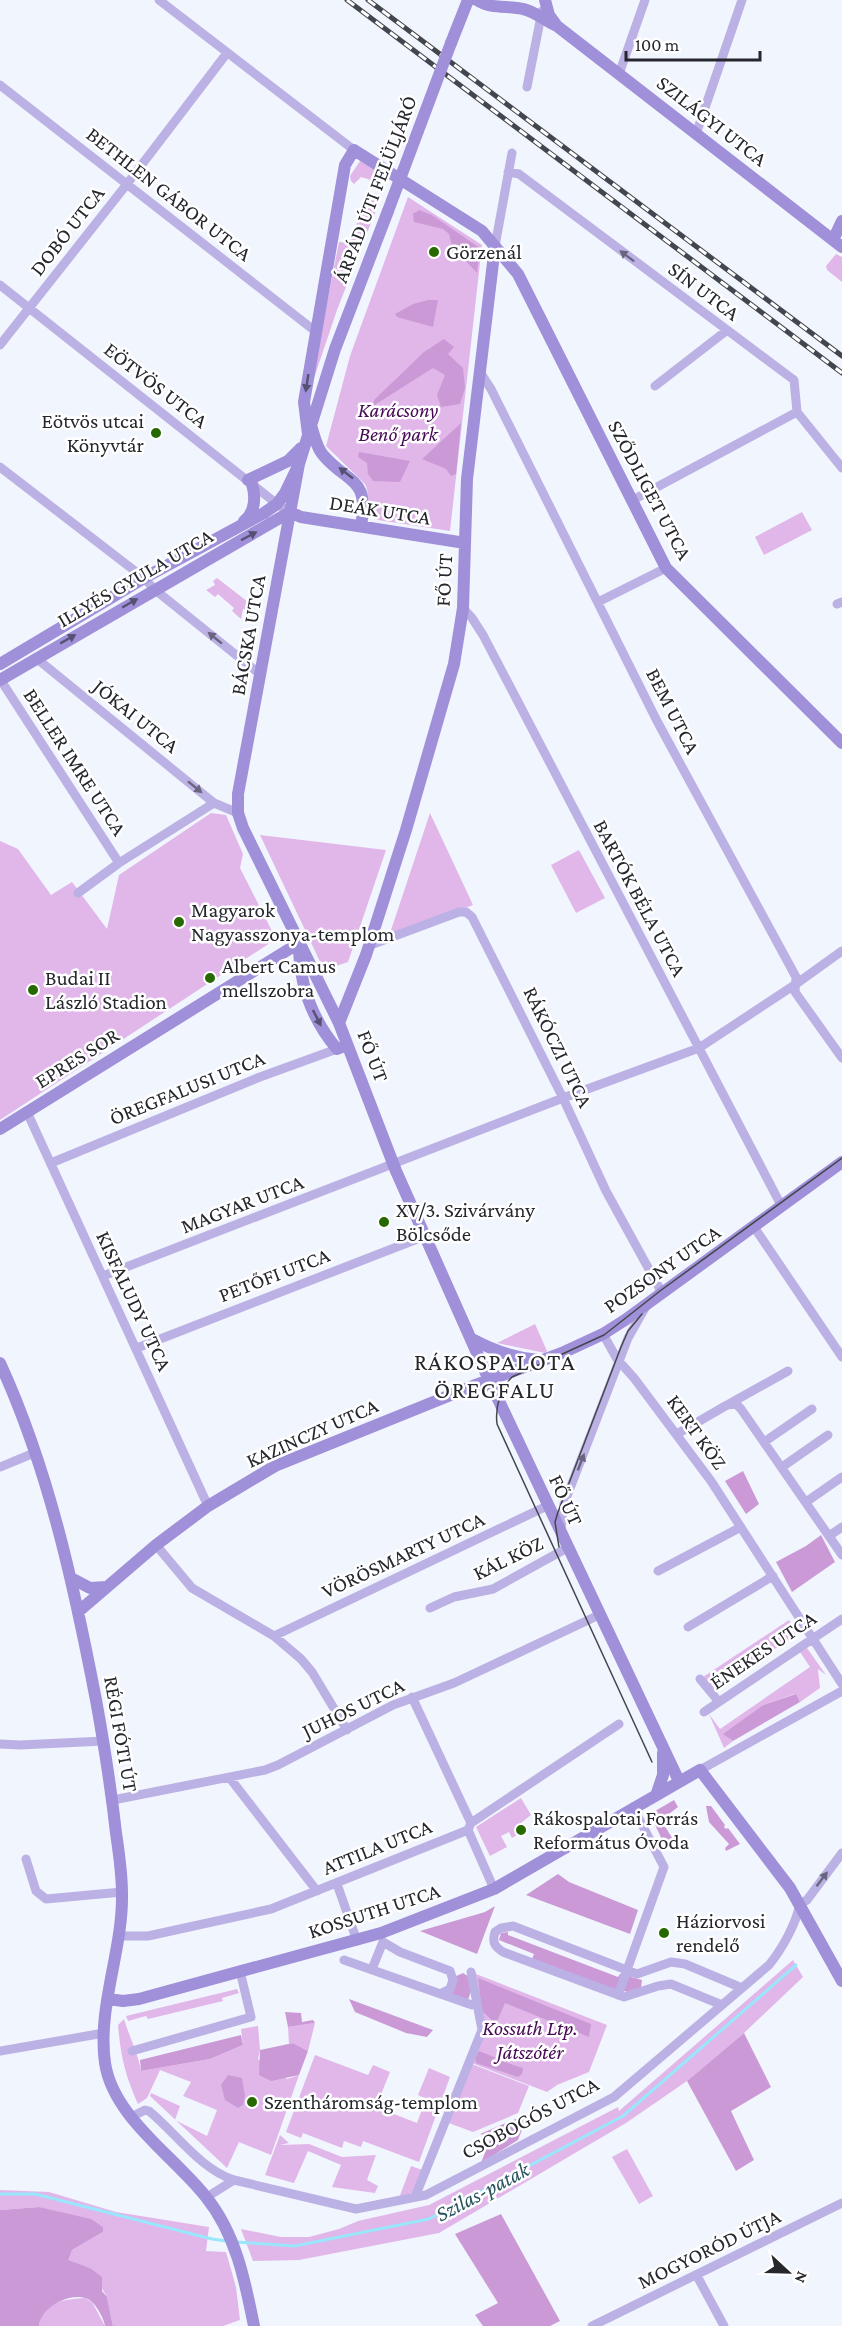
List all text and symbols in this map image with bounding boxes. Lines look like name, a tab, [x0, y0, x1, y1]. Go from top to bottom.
scale bar	[626, 24, 760, 62]
text: 100 m	[635, 35, 680, 55]
street label: SZILÁGYI UTCA	[652, 71, 772, 171]
street label: ÁRPÁD ÚTI FELÜLJÁRÓ	[328, 92, 422, 286]
street label: BETHLEN GÁBOR UTCA	[82, 122, 256, 266]
street label: DOBÓ UTCA	[25, 182, 109, 280]
place label: Görzenál	[446, 240, 522, 264]
marker: Görzenál	[427, 245, 441, 259]
one-way arrow	[619, 250, 634, 262]
street label: SÍN UTCA	[664, 256, 744, 326]
street label: EÖTVÖS UTCA	[99, 337, 213, 433]
one-way arrow	[302, 373, 311, 392]
park label: Karácsony Benő park	[358, 398, 439, 446]
place label: Eötvös utcai Könyvtár	[41, 409, 145, 457]
street label: SZŐDLIGET UTCA	[603, 416, 697, 564]
marker: Eötvös utcai Könyvtár	[149, 426, 163, 440]
one-way arrow	[338, 468, 353, 480]
street label: DEÁK UTCA	[328, 490, 432, 530]
street label: ILLYÉS GYULA UTCA	[53, 524, 217, 632]
one-way arrow	[240, 531, 257, 541]
street label: FŐ ÚT	[431, 552, 457, 607]
street label: BÁCSKA UTCA	[226, 573, 270, 697]
one-way arrow	[122, 598, 139, 608]
one-way arrow	[60, 633, 76, 644]
one-way arrow	[208, 633, 223, 645]
street label: BEM UTCA	[641, 664, 705, 758]
street label: JÓKAI UTCA	[87, 673, 184, 758]
street label: BELLER IMRE UTCA	[18, 684, 132, 840]
one-way arrow	[187, 781, 203, 794]
street label: BARTÓK BÉLA UTCA	[589, 816, 691, 980]
place label: Magyarok Nagyasszonya-templom	[191, 898, 395, 946]
marker: Magyarok Nagyasszonya-templom	[172, 915, 186, 929]
place label: Albert Camus mellszobra	[222, 954, 336, 1002]
place label: Budai II László Stadion	[45, 966, 167, 1014]
marker: Albert Camus mellszobra	[203, 971, 217, 985]
marker: Budai II László Stadion	[26, 983, 40, 997]
street label: RÁKÓCZI UTCA	[518, 983, 598, 1111]
one-way arrow	[312, 1010, 322, 1027]
street label: EPRES SOR	[31, 1023, 124, 1093]
street label: FŐ ÚT	[352, 1027, 394, 1086]
street label: ÖREGFALUSI UTCA	[106, 1046, 268, 1130]
street label: MAGYAR UTCA	[177, 1170, 307, 1238]
place label: XV/3. Szivárvány Bölcsőde	[396, 1198, 535, 1246]
marker: XV/3. Szivárvány Bölcsőde	[377, 1215, 391, 1229]
street label: POZSONY UTCA	[599, 1220, 725, 1318]
street label: KISFALUDY UTCA	[91, 1227, 177, 1375]
street label: PETŐFI UTCA	[215, 1243, 333, 1307]
district label: RÁKOSPALOTA ÖREGFALU	[414, 1348, 576, 1403]
street label: KERT KÖZ	[662, 1390, 732, 1474]
street label: KAZINCZY UTCA	[242, 1393, 382, 1473]
one-way arrow	[576, 1453, 586, 1471]
street label: FŐ ÚT	[544, 1471, 588, 1530]
street label: VÖRÖSMARTY UTCA	[318, 1507, 488, 1603]
street label: KÁL KÖZ	[469, 1531, 547, 1585]
street label: ÉNEKES UTCA	[705, 1606, 821, 1694]
street label: JUHOS UTCA	[296, 1673, 408, 1744]
street label: RÉGI FÓTI ÚT	[99, 1674, 143, 1794]
place label: Rákospalotai Forrás Református Óvoda	[533, 1806, 698, 1854]
street label: ATTILA UTCA	[319, 1814, 435, 1880]
marker: Rákospalotai Forrás Református Óvoda	[514, 1823, 528, 1837]
one-way arrow	[815, 1872, 827, 1887]
street label: KOSSUTH UTCA	[305, 1878, 443, 1944]
place label: Háziorvosi rendelő	[676, 1909, 766, 1957]
marker: Háziorvosi rendelő	[657, 1926, 671, 1940]
park label: Kossuth Ltp. Játszótér	[482, 2016, 578, 2064]
street label: CSOBOGÓS UTCA	[457, 2072, 603, 2164]
place label: Szentháromság-templom	[264, 2090, 478, 2114]
marker: Szentháromság-templom	[245, 2095, 259, 2109]
water label: Szilas-patak	[431, 2156, 535, 2226]
street label: MOGYORÓD ÚTJA	[634, 2204, 784, 2294]
north arrow	[758, 2242, 818, 2302]
text: N	[791, 2269, 811, 2286]

